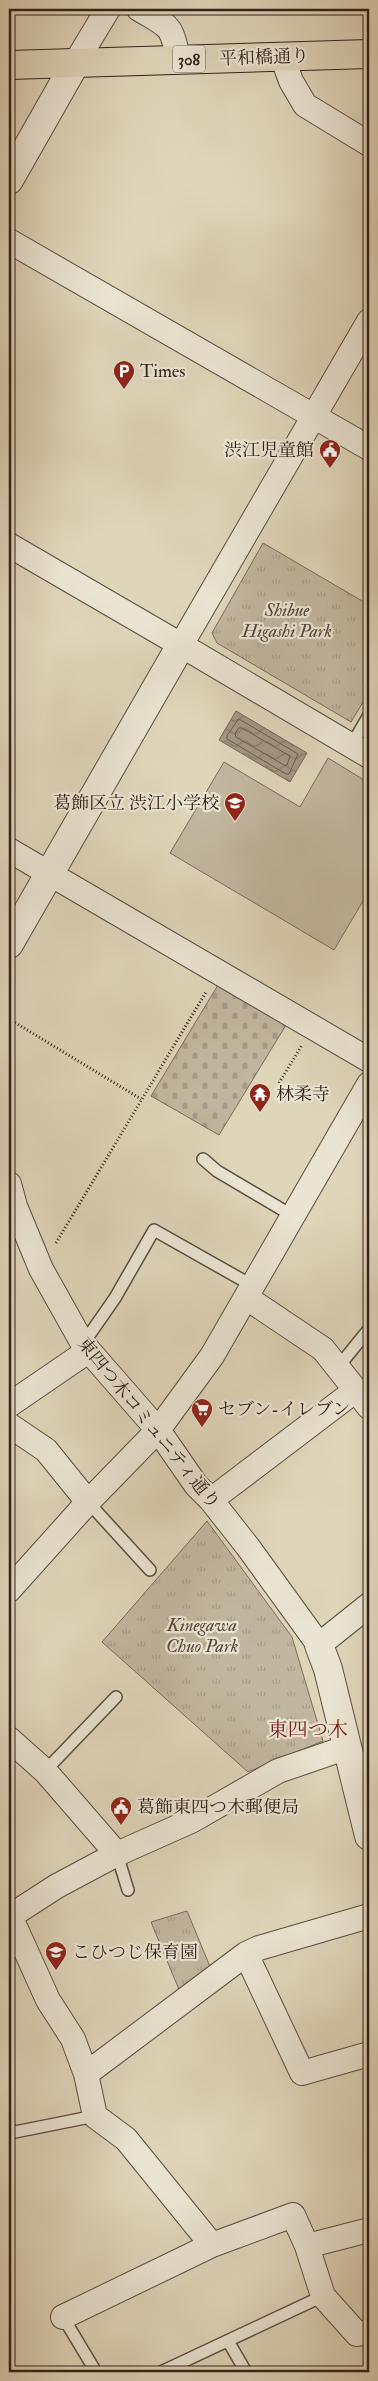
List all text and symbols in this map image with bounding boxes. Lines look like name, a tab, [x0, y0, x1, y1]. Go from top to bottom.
street label: 平和橋通り	[219, 44, 309, 71]
road number: 308	[173, 46, 205, 72]
parking icon: Times	[112, 359, 136, 390]
place label: Times	[140, 360, 186, 383]
public building icon: 渋江児童館	[318, 438, 342, 469]
place label: 渋江児童館	[224, 439, 314, 462]
park label: Shibue Higashi Park	[241, 599, 332, 643]
school or university icon: 葛飾区立 渋江小学校	[223, 791, 247, 822]
place label: 葛飾区立 渋江小学校	[53, 792, 219, 815]
temple icon: 林柔寺	[248, 1082, 272, 1113]
place label: 林柔寺	[276, 1083, 330, 1106]
street label: 東四つ木コミュニティ通り	[72, 1333, 225, 1514]
supermarket icon: セブン-イレブン	[190, 1397, 214, 1428]
place label: セブン-イレブン	[218, 1398, 350, 1421]
park label: Kinegawa Chuo Park	[166, 1614, 238, 1658]
district label: 東四つ木	[268, 1717, 348, 1742]
public building icon: 葛飾東四つ木郵便局	[109, 1795, 133, 1826]
place label: 葛飾東四つ木郵便局	[137, 1796, 299, 1819]
school or university icon: こひつじ保育園	[44, 1940, 68, 1971]
place label: こひつじ保育園	[72, 1941, 198, 1964]

